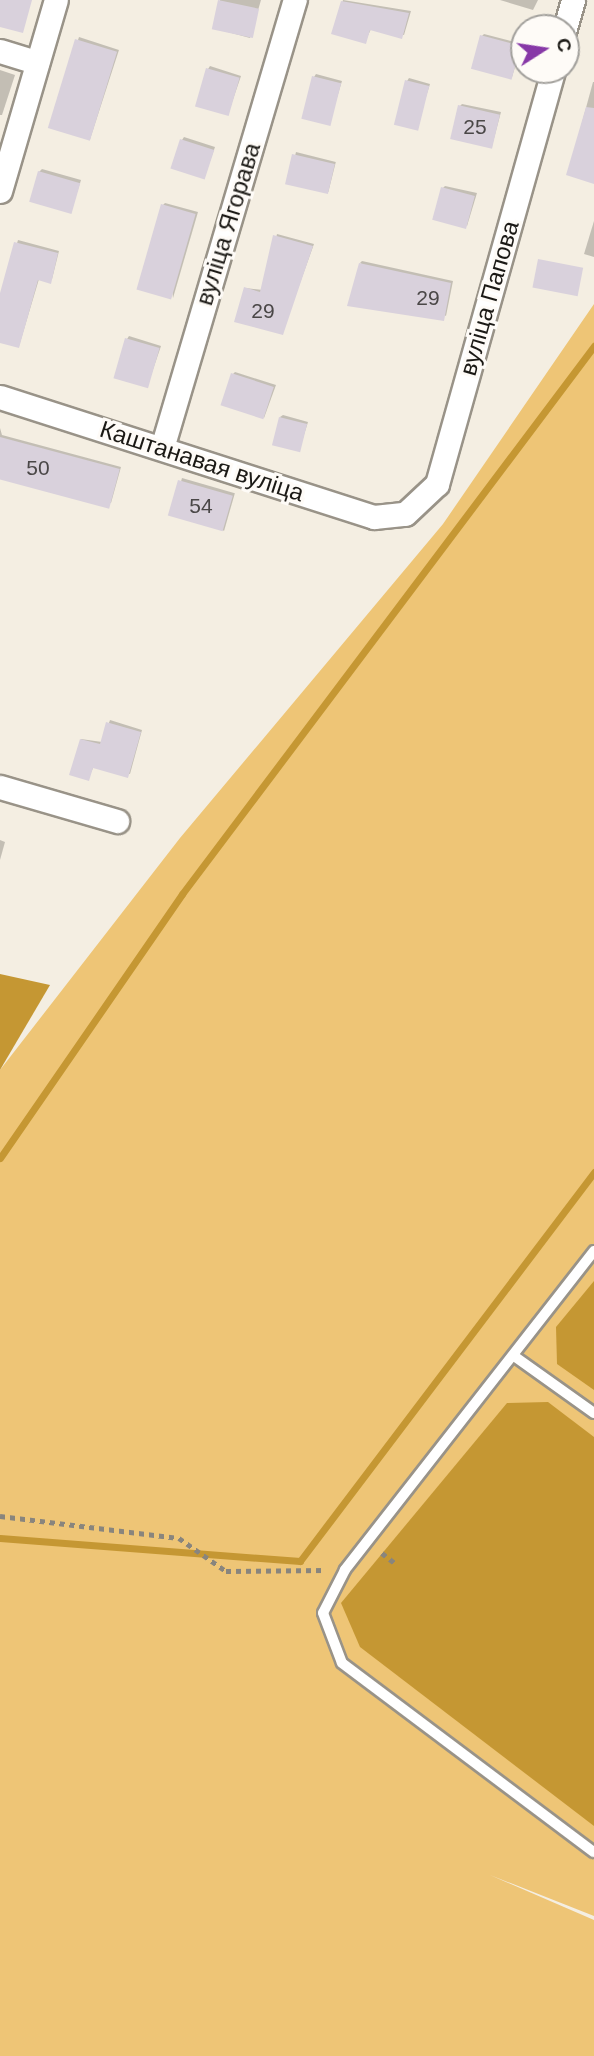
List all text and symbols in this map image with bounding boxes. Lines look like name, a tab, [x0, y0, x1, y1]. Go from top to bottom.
north arrow	[510, 14, 580, 84]
text: С	[552, 36, 576, 54]
house number: 25	[463, 114, 487, 140]
street label: вуліца Ягорава	[190, 139, 266, 309]
street label: вуліца Папова	[453, 217, 525, 379]
house number: 29	[416, 285, 440, 311]
house number: 29	[251, 298, 275, 324]
street label: Каштанавая вуліца	[96, 414, 308, 508]
house number: 50	[26, 455, 50, 481]
house number: 54	[189, 493, 213, 519]

